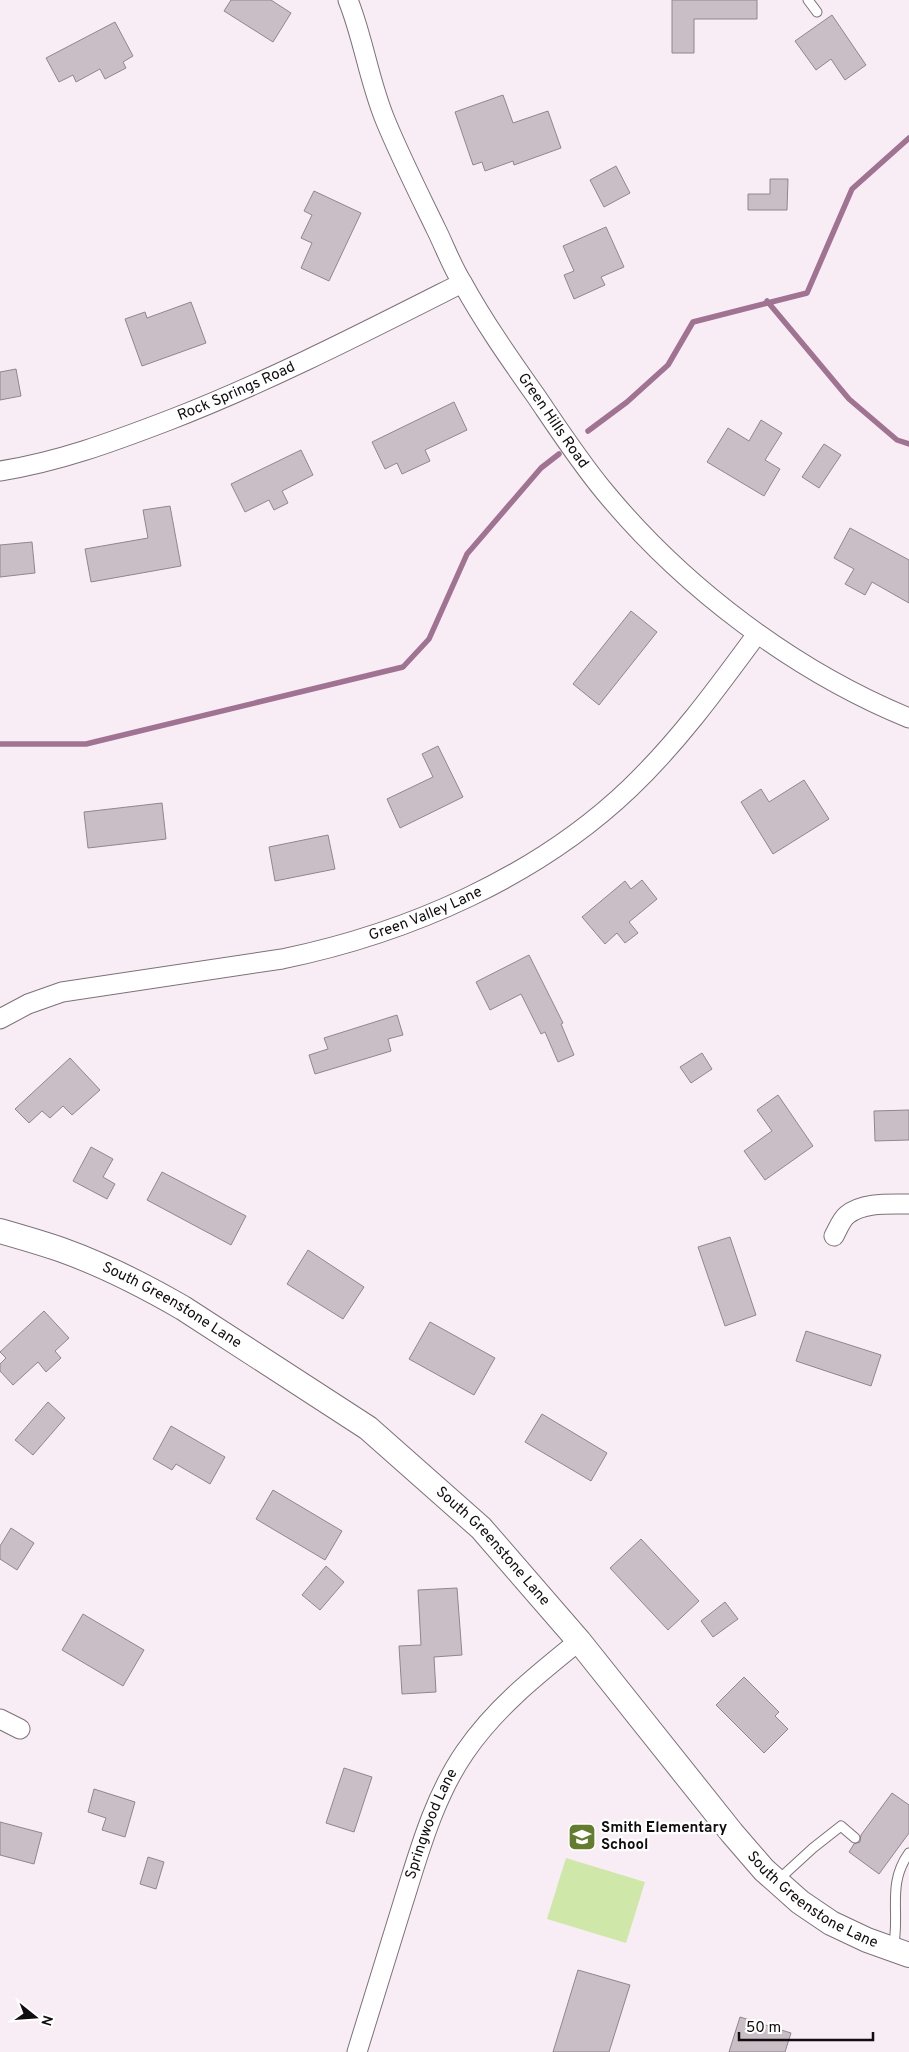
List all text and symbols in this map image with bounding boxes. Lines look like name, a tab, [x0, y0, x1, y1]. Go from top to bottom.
street label: Rock Springs Road	[175, 357, 298, 425]
street label: Green Hills Road	[513, 369, 593, 472]
street label: Green Valley Lane	[366, 882, 485, 945]
street label: South Greenstone Lane	[99, 1258, 245, 1353]
street label: South Greenstone Lane	[432, 1483, 554, 1610]
street label: Springwood Lane	[401, 1765, 462, 1882]
place label: Smith Elementary School	[601, 1819, 728, 1855]
school or university icon: Smith Elementary School	[567, 1822, 597, 1852]
street label: South Greenstone Lane	[743, 1847, 881, 1953]
north arrow	[10, 1992, 60, 2042]
scale bar	[739, 2010, 873, 2042]
text: N	[36, 2013, 56, 2028]
text: 50 m	[746, 2019, 781, 2038]

